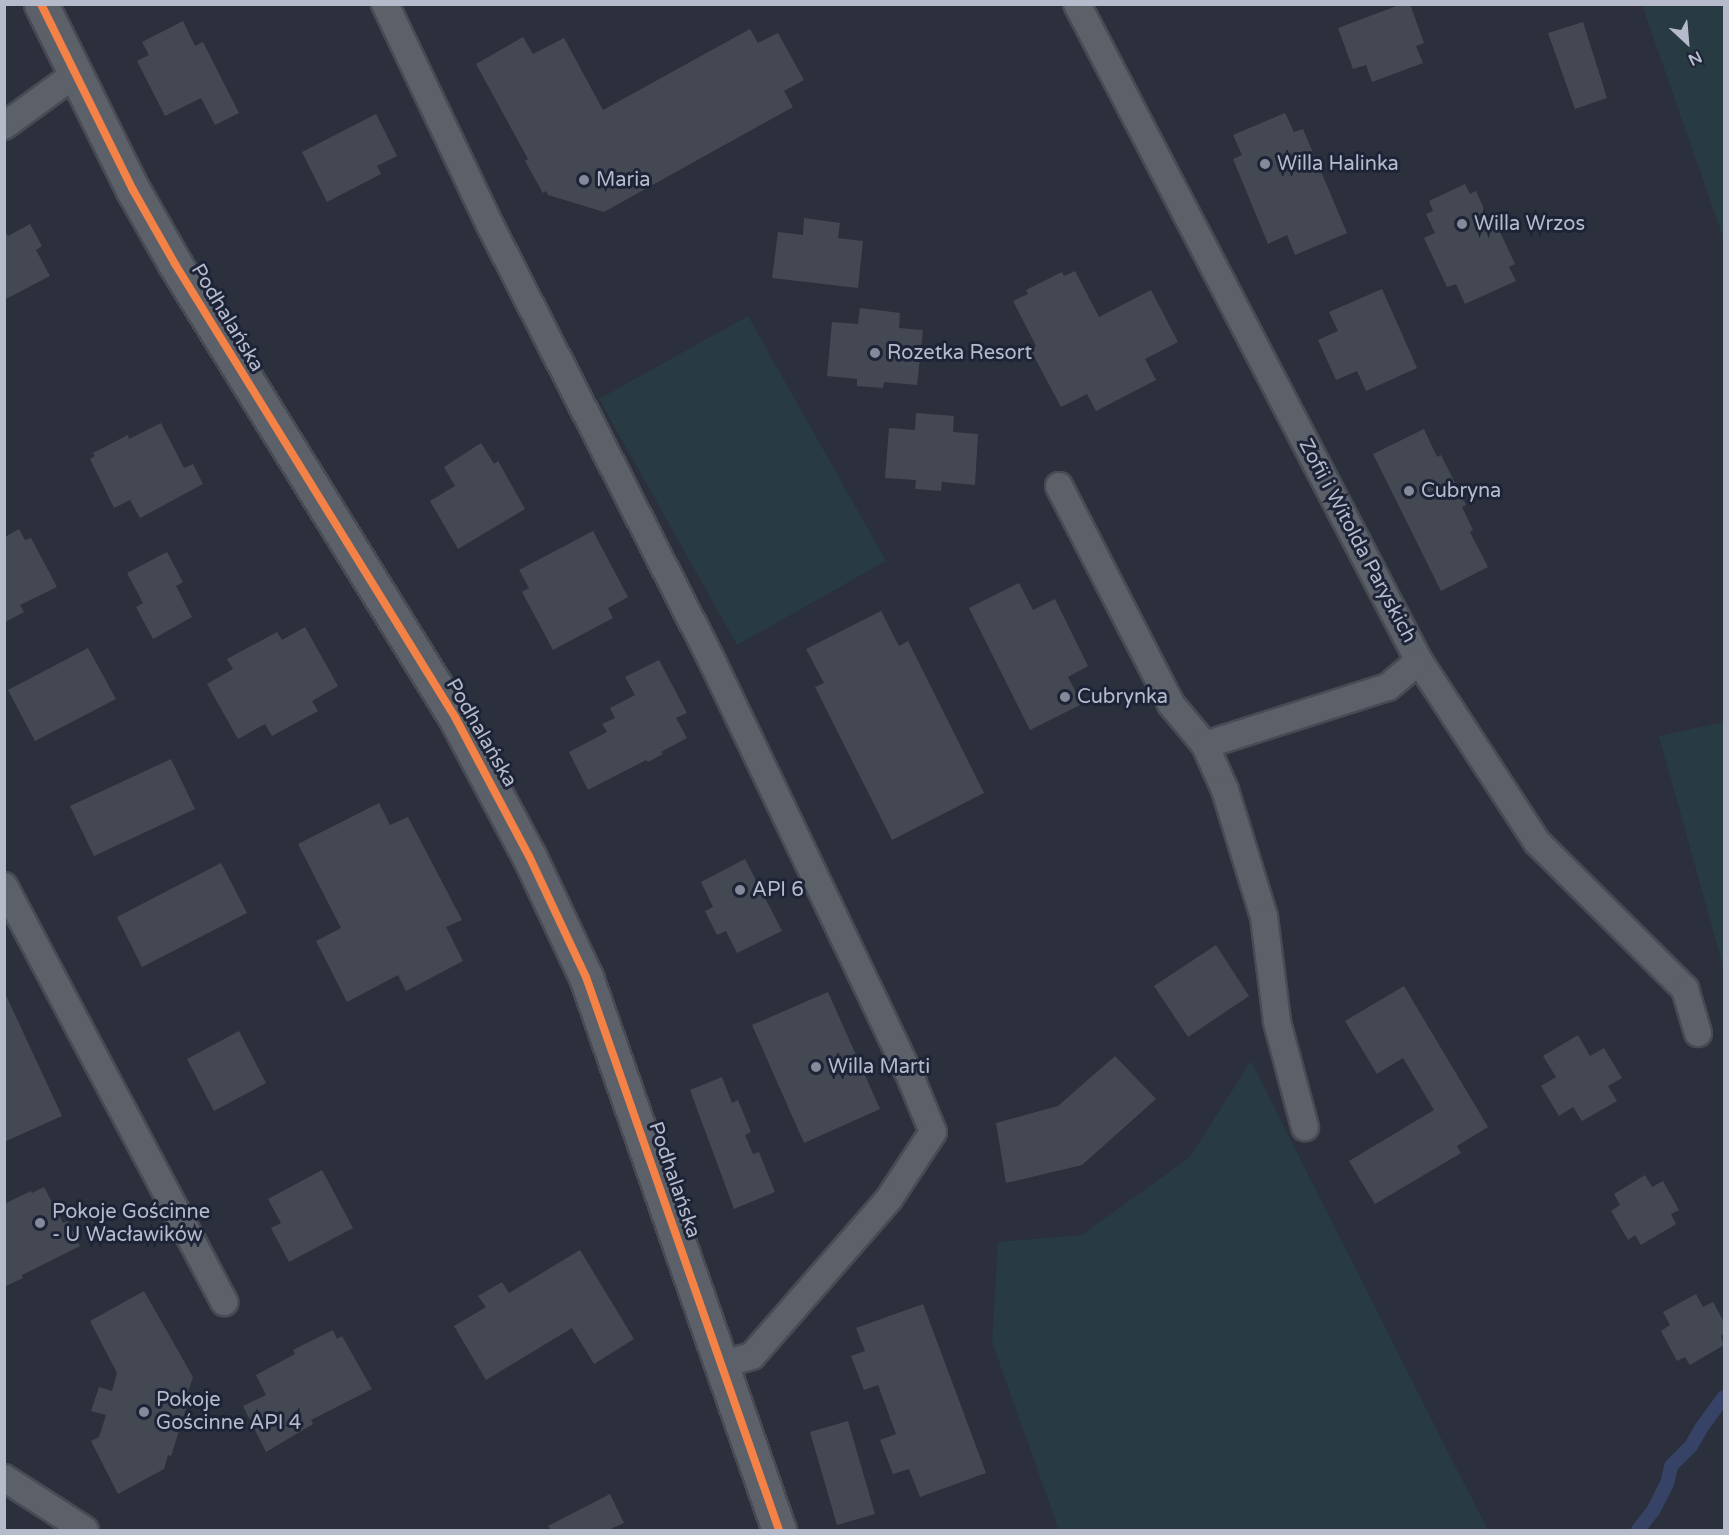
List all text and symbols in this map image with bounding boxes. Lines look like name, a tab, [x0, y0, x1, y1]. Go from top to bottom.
north arrow	[1657, 12, 1717, 72]
text: N	[1685, 46, 1705, 70]
place label: Willa Halinka	[1277, 152, 1399, 176]
marker: Willa Halinka	[1258, 157, 1272, 171]
place label: Maria	[596, 168, 650, 192]
marker: Maria	[577, 173, 591, 187]
place label: Willa Wrzos	[1474, 212, 1585, 236]
marker: Willa Wrzos	[1455, 217, 1469, 231]
street label: Podhalańska	[185, 260, 269, 376]
place label: Rozetka Resort	[887, 341, 1032, 365]
marker: Rozetka Resort	[868, 346, 882, 360]
street label: Zofii i Witolda Paryskich	[1293, 435, 1421, 647]
place label: Cubryna	[1421, 479, 1501, 503]
marker: Cubryna	[1402, 484, 1416, 498]
street label: Podhalańska	[440, 674, 522, 792]
place label: Cubrynka	[1077, 685, 1168, 709]
marker: Cubrynka	[1058, 690, 1072, 704]
place label: API 6	[752, 878, 804, 902]
marker: API 6	[733, 883, 747, 897]
place label: Willa Marti	[828, 1055, 930, 1079]
marker: Willa Marti	[809, 1060, 823, 1074]
street label: Podhalańska	[643, 1119, 705, 1241]
place label: Pokoje Gościnne - U Wacławików	[52, 1200, 210, 1247]
marker: Pokoje Gościnne - U Wacławików	[33, 1216, 47, 1230]
place label: Pokoje Gościnne API 4	[156, 1388, 301, 1435]
marker: Pokoje Gościnne API 4	[137, 1405, 151, 1419]

